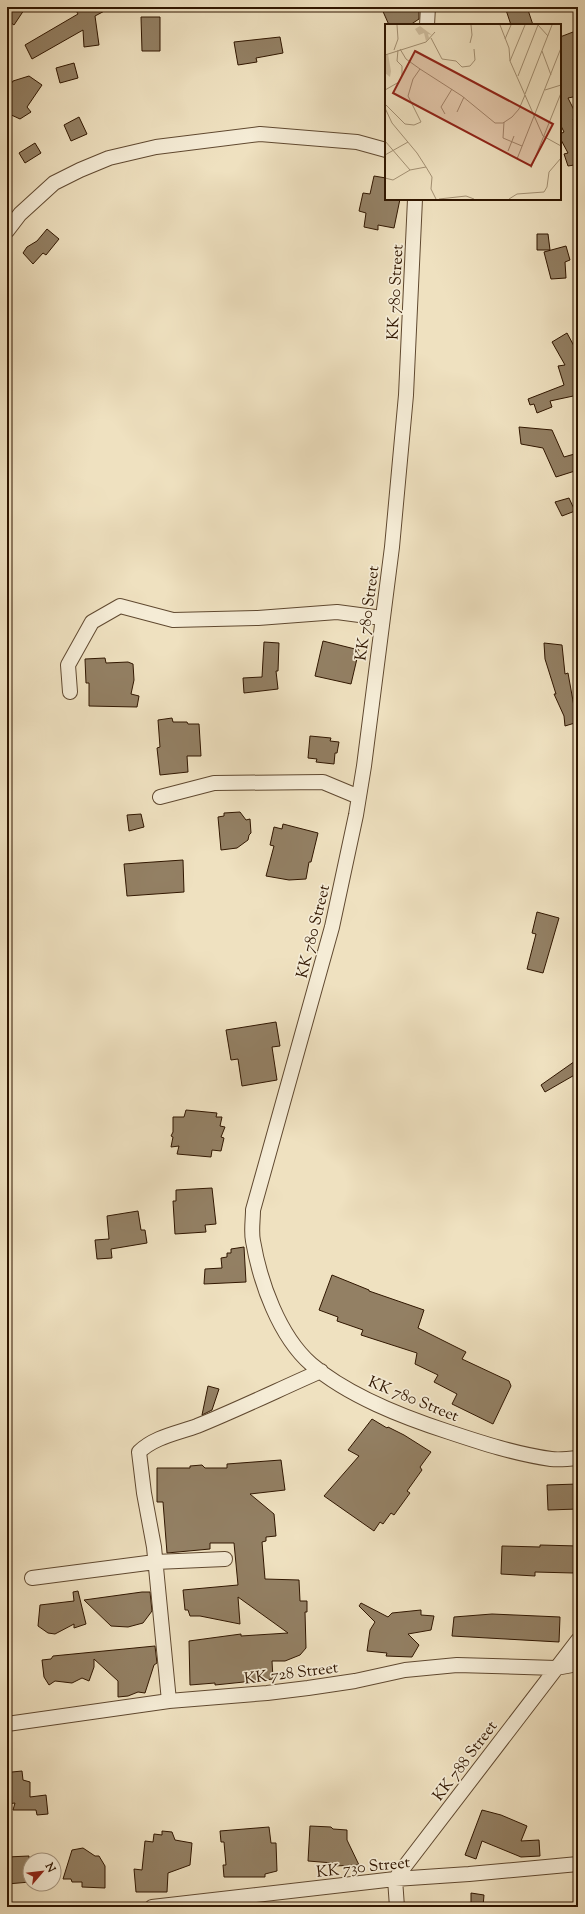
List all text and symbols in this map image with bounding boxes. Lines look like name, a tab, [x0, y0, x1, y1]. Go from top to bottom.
inset map	[385, 24, 561, 200]
street label: KK 780 Street	[383, 243, 411, 341]
street label: KK 780 Street	[350, 564, 387, 662]
street label: KK 780 Street	[292, 882, 337, 981]
street label: KK 780 Street	[364, 1372, 462, 1429]
street label: KK 728 Street	[243, 1657, 340, 1692]
street label: KK 788 Street	[428, 1716, 504, 1806]
north arrow	[22, 1852, 62, 1892]
street label: KK 730 Street	[315, 1852, 412, 1885]
text: N	[40, 1859, 59, 1876]

